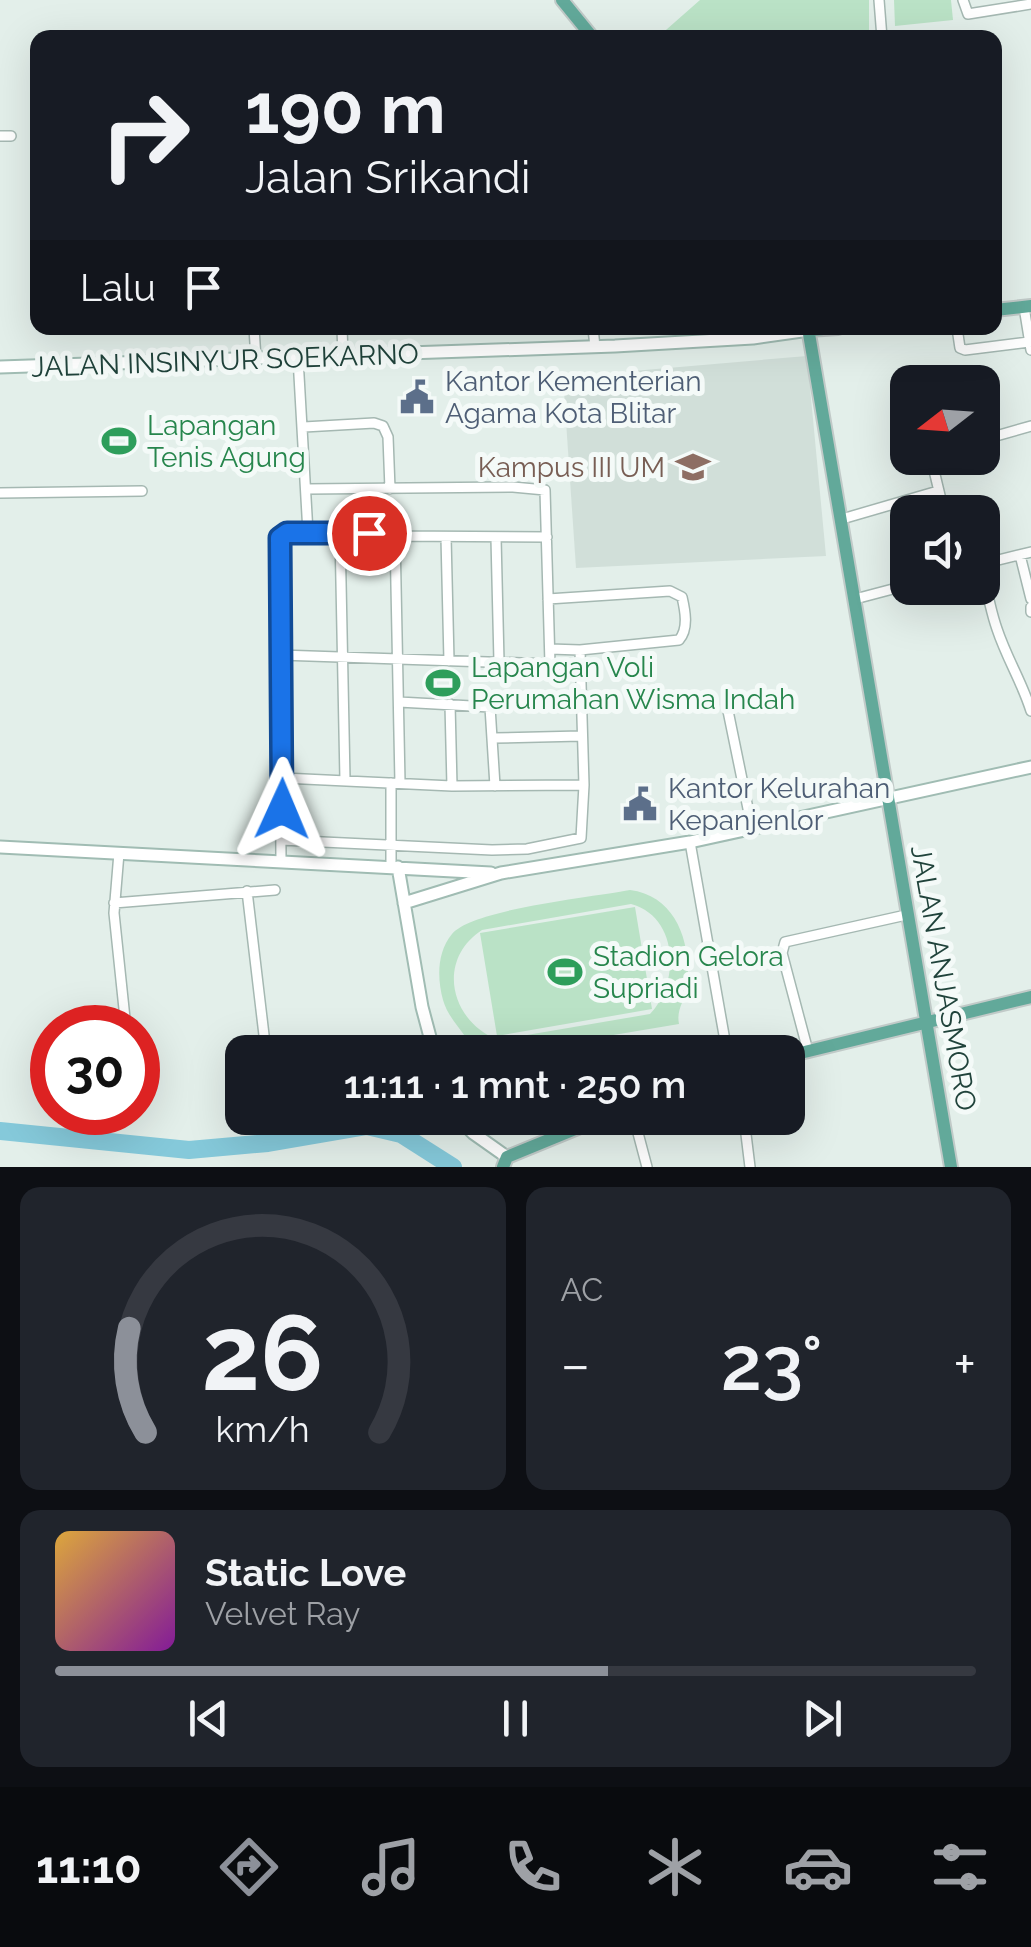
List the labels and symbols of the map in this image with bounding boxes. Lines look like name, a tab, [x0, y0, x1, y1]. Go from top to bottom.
street label: JALAN INSINYUR SOEKARNO	[31, 337, 419, 384]
place label: Kantor Kementerian Agama Kota Blitar	[445, 365, 702, 430]
north arrow	[890, 365, 1000, 475]
public building icon: Kantor Kementerian Agama Kota Blitar	[398, 378, 436, 416]
place label: Lapangan Tenis Agung	[147, 409, 306, 474]
sports icon: Lapangan Tenis Agung	[100, 422, 138, 460]
school or university icon: Kampus III UM	[674, 448, 712, 486]
place label: Kampus III UM	[478, 451, 665, 484]
pin	[327, 491, 412, 576]
place label: Lapangan Voli Perumahan Wisma Indah	[471, 651, 795, 716]
sports icon: Lapangan Voli Perumahan Wisma Indah	[424, 664, 462, 702]
position arrow	[230, 757, 334, 861]
place label: Kantor Kelurahan Kepanjenlor	[668, 772, 890, 837]
public building icon: Kantor Kelurahan Kepanjenlor	[621, 785, 659, 823]
street label: JALAN ANJASMORO	[904, 843, 983, 1113]
place label: Stadion Gelora Supriadi	[593, 940, 784, 1005]
sports icon: Stadion Gelora Supriadi	[546, 953, 584, 991]
speed limit sign: 30	[30, 1005, 160, 1135]

